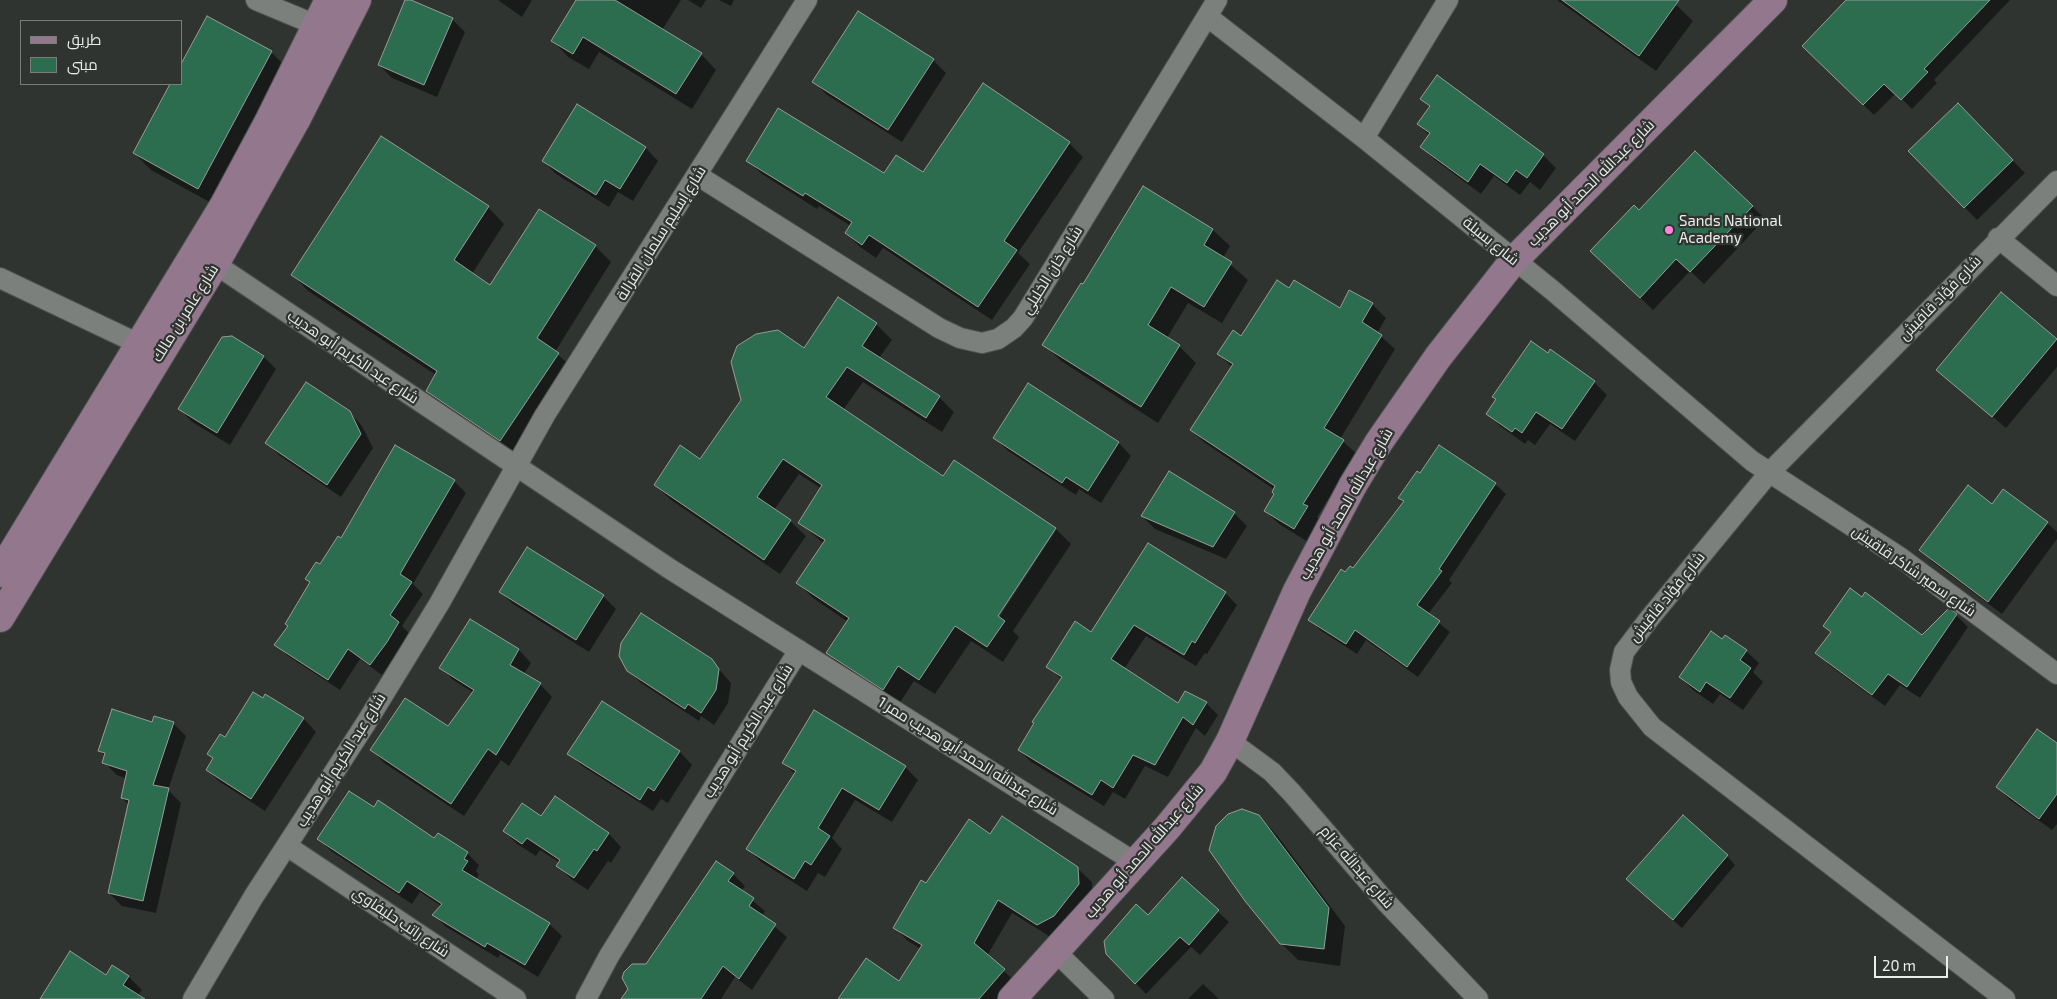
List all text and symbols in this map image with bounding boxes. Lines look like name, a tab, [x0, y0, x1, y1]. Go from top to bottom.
legend	[20, 20, 182, 85]
text: طريق	[67, 30, 101, 48]
text: مبنى	[67, 55, 98, 73]
street label: شارع عبدالله الحمد أبو هديب	[1524, 116, 1658, 250]
street label: شارع إسليم سلمان القرالة	[612, 162, 710, 304]
place label: Sands National Academy	[1679, 212, 1782, 247]
street label: شارع بسيلة	[1459, 213, 1523, 269]
street label: شارع خان الخليلي	[1018, 223, 1086, 317]
marker: Sands National Academy	[1663, 224, 1675, 236]
street label: شارع فؤاد قاقيش	[1895, 252, 1985, 344]
street label: شارع عامر بن مالك	[148, 261, 222, 365]
street label: شارع عبد الكريم أبو هديب	[284, 306, 422, 408]
street label: شارع عبدالله الحمد أبو هديب	[1295, 425, 1397, 583]
street label: شارع سمير شاكر قاقيش	[1849, 521, 1979, 621]
street label: شارع فؤاد قاقيش	[1625, 548, 1709, 646]
street label: شارع عبد الكريم أبو هديب	[699, 661, 797, 801]
street label: شارع عبد الكريم أبو هديب	[292, 690, 390, 830]
street label: شارع عبدالله الحمد أبو هديب ممر 1	[875, 693, 1061, 819]
street label: شارع عبدالله الحمد أبو هديب	[1081, 780, 1207, 922]
street label: شارع عبدالله عزام	[1316, 822, 1398, 912]
street label: شارع راتب حليفاوي	[349, 883, 453, 961]
scale bar	[1877, 946, 1951, 978]
text: 20 m	[1882, 956, 1916, 974]

